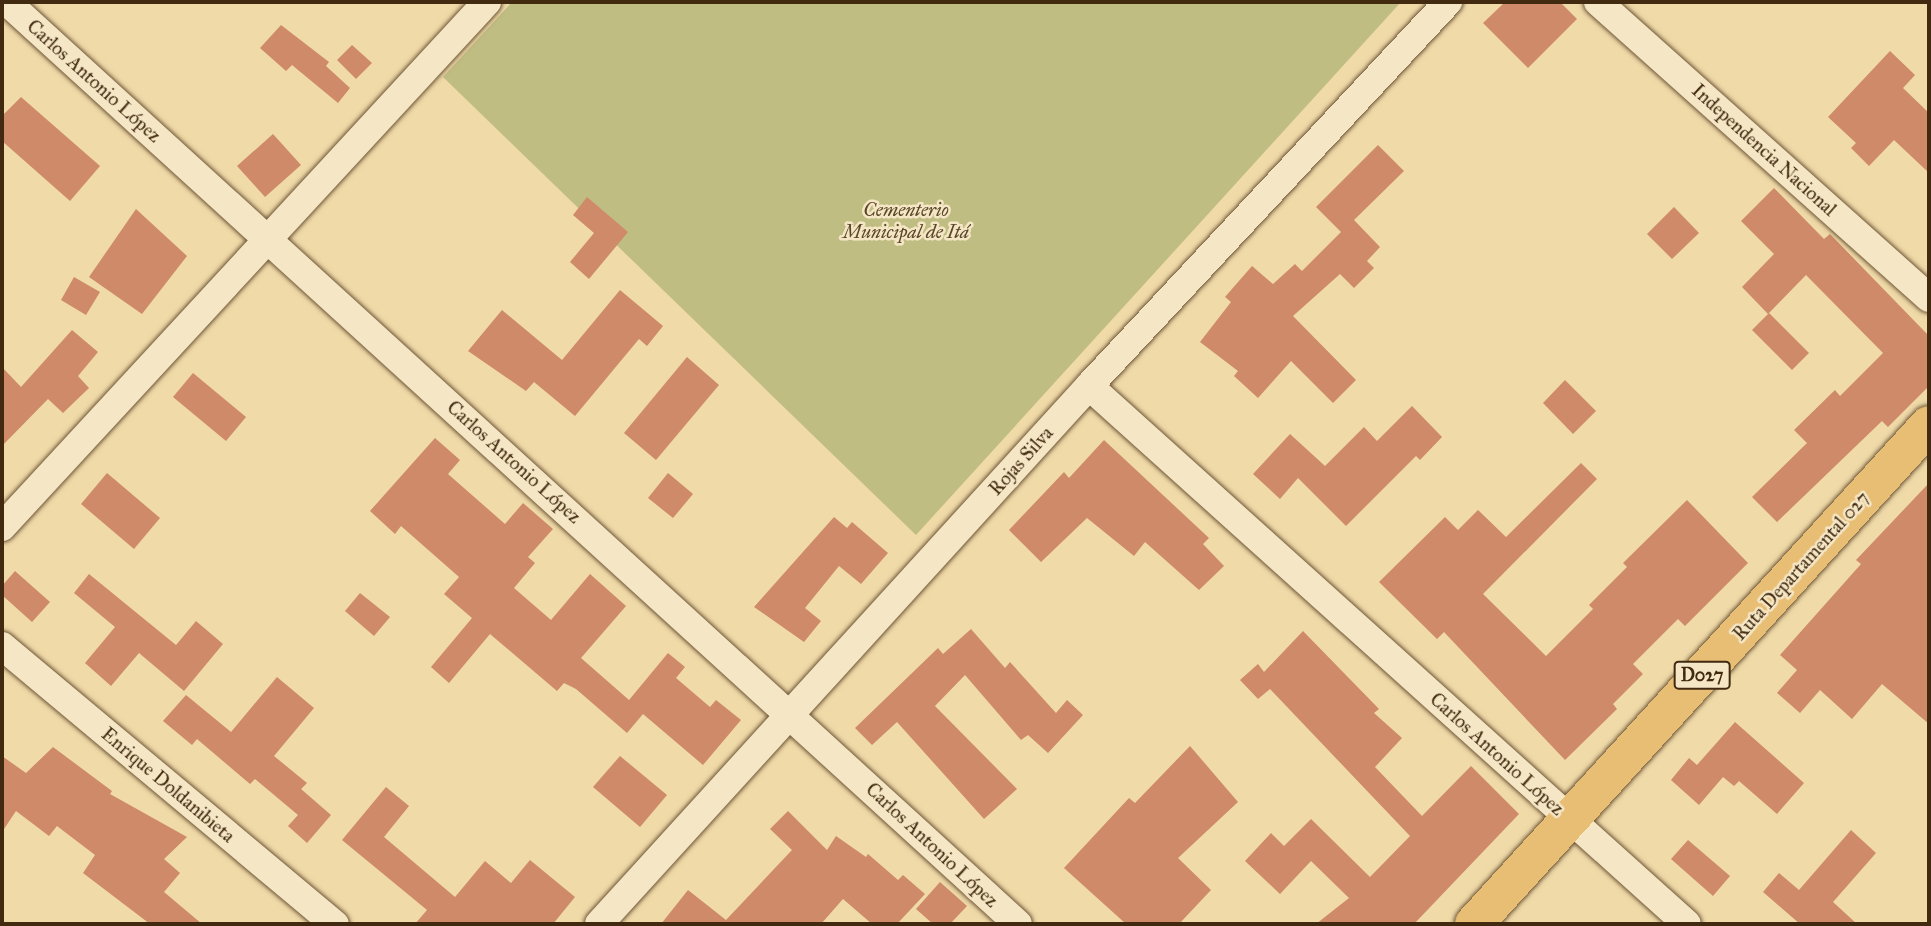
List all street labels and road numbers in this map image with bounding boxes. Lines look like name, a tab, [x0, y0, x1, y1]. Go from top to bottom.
street label: Carlos Antonio López	[22, 15, 166, 147]
street label: Independencia Nacional	[1687, 79, 1841, 221]
street label: Carlos Antonio López	[442, 396, 586, 528]
street label: Rojas Silva	[984, 422, 1058, 500]
street label: Ruta Departamental 027	[1728, 487, 1874, 645]
road number: D027	[1672, 660, 1732, 690]
street label: Carlos Antonio López	[1425, 688, 1569, 820]
street label: Enrique Doldanibieta	[97, 723, 239, 847]
street label: Carlos Antonio López	[861, 778, 1003, 912]

